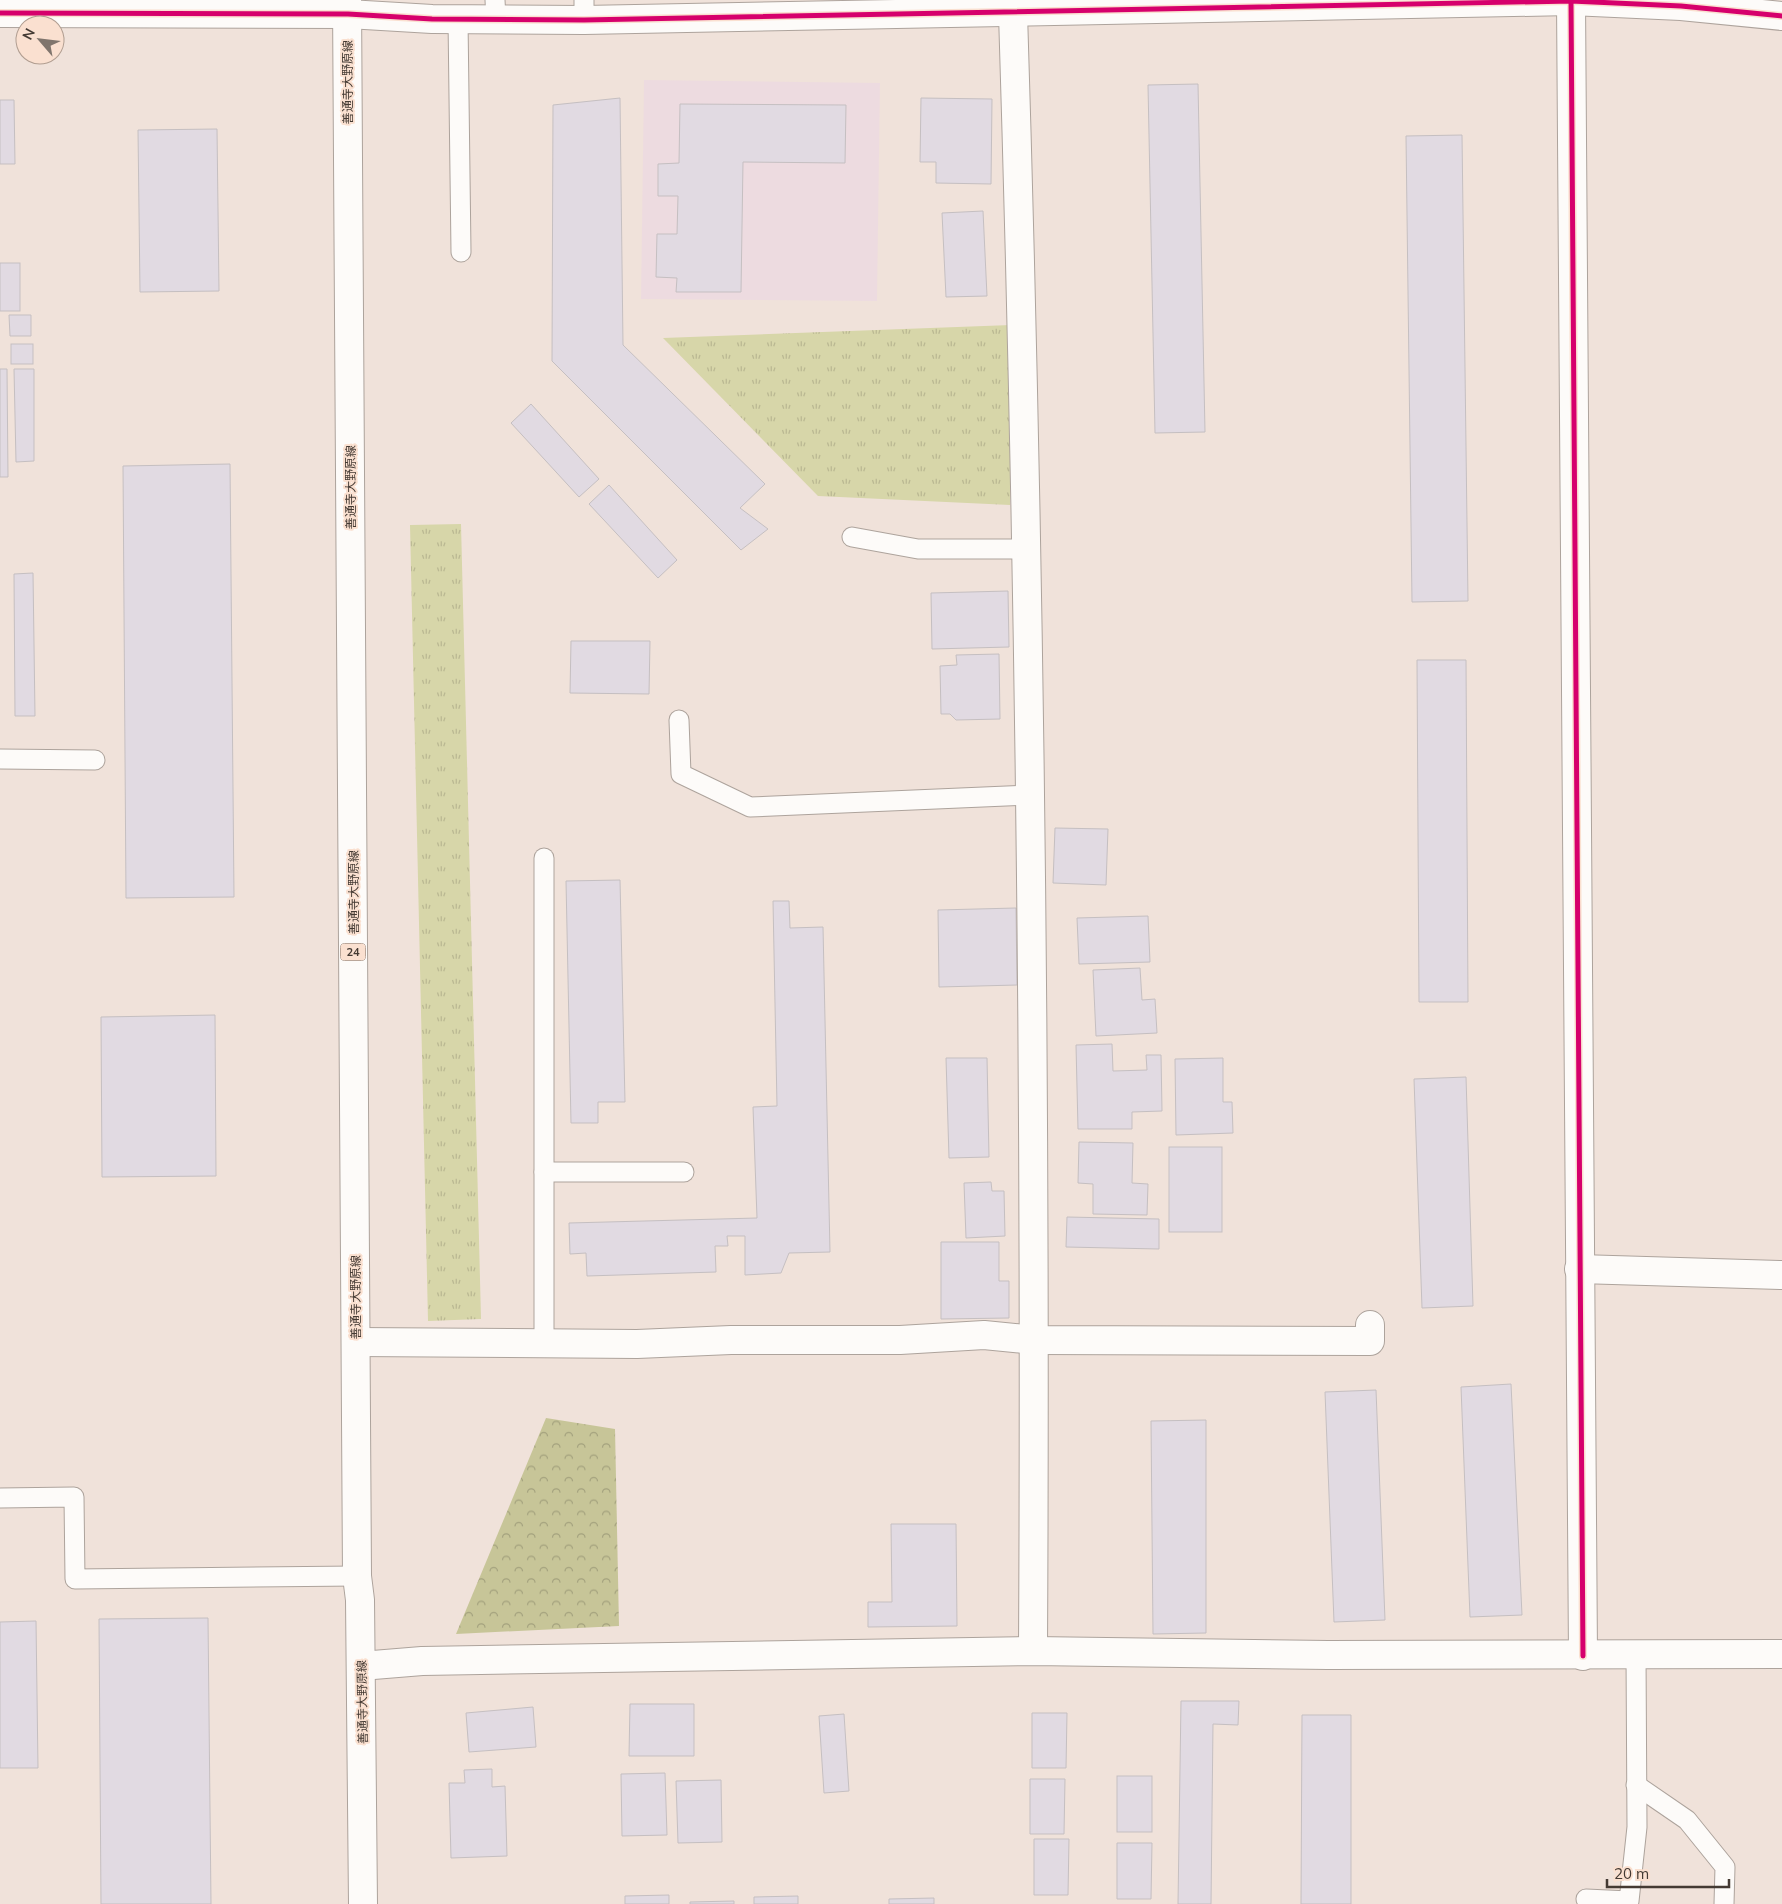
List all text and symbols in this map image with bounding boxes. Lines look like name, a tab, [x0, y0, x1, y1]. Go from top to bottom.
north arrow	[15, 15, 65, 65]
text: N	[18, 25, 39, 43]
street label: 善通寺大野原線	[340, 40, 355, 124]
street label: 善通寺大野原線	[343, 445, 358, 529]
street label: 善通寺大野原線	[346, 850, 361, 934]
road number: 24	[340, 944, 366, 960]
street label: 善通寺大野原線	[348, 1255, 363, 1339]
street label: 善通寺大野原線	[354, 1660, 370, 1744]
scale bar	[1607, 1856, 1730, 1888]
text: 20 m	[1614, 1864, 1649, 1883]

